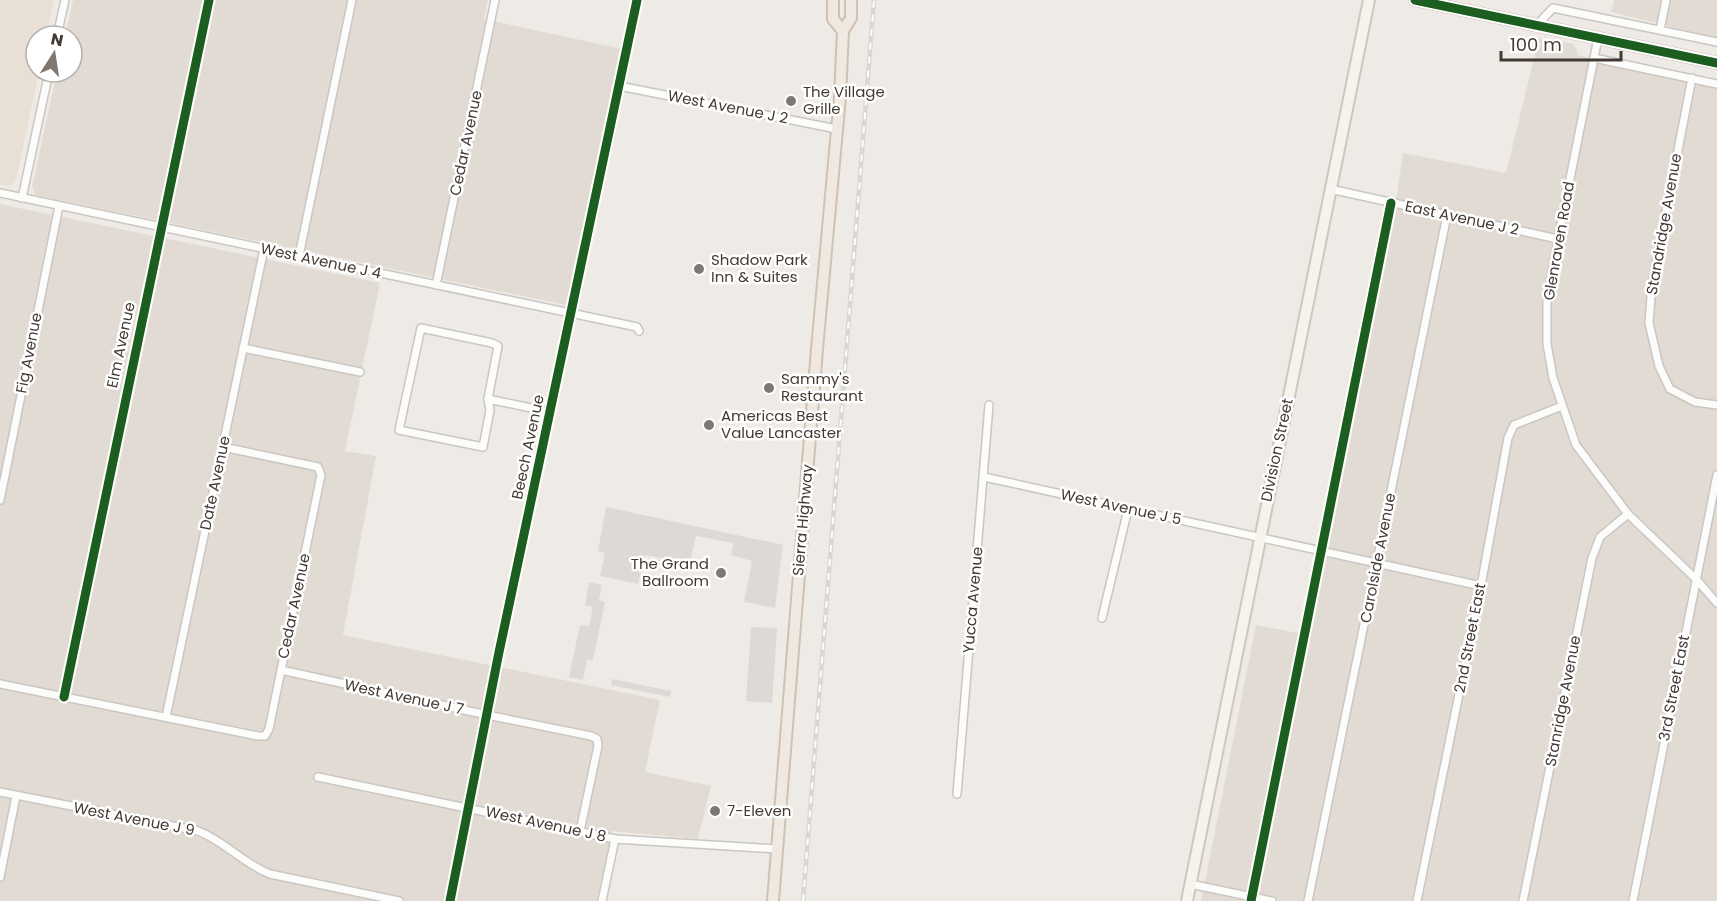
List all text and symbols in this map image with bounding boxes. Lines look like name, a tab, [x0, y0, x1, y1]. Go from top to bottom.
north arrow	[24, 24, 84, 84]
scale bar	[1501, 24, 1621, 62]
text: N	[49, 27, 65, 52]
text: 100 m	[1510, 32, 1562, 57]
place label: The Village Grille	[803, 81, 885, 119]
street label: West Avenue J 2	[666, 85, 790, 128]
street label: Cedar Avenue	[444, 88, 487, 197]
marker: The Village Grille	[784, 94, 798, 108]
street label: Standridge Avenue	[1641, 152, 1686, 296]
street label: Glenraven Road	[1538, 180, 1579, 302]
street label: East Avenue J 2	[1403, 195, 1521, 240]
street label: West Avenue J 4	[259, 237, 383, 284]
place label: Shadow Park Inn & Suites	[711, 249, 808, 287]
marker: Shadow Park Inn & Suites	[692, 262, 706, 276]
street label: Elm Avenue	[101, 300, 140, 390]
street label: Fig Avenue	[10, 311, 47, 395]
place label: Sammy's Restaurant	[781, 368, 863, 406]
marker: Sammy's Restaurant	[762, 381, 776, 395]
street label: Beech Avenue	[506, 392, 549, 501]
street label: Division Street	[1255, 396, 1298, 503]
place label: Americas Best Value Lancaster	[721, 405, 842, 443]
marker: Americas Best Value Lancaster	[702, 418, 716, 432]
street label: Date Avenue	[194, 434, 235, 532]
street label: Sierra Highway	[787, 463, 818, 577]
street label: West Avenue J 5	[1059, 483, 1183, 530]
street label: Carolside Avenue	[1355, 491, 1400, 625]
street label: Yucca Avenue	[957, 546, 988, 654]
street label: Cedar Avenue	[272, 551, 315, 660]
place label: The Grand Ballroom	[631, 553, 709, 591]
marker: The Grand Ballroom	[714, 566, 728, 580]
street label: 2nd Street East	[1449, 581, 1490, 695]
street label: 3rd Street East	[1653, 633, 1694, 743]
street label: Stanridge Avenue	[1539, 634, 1586, 768]
street label: West Avenue J 7	[342, 674, 466, 719]
street label: West Avenue J 9	[72, 796, 196, 841]
street label: West Avenue J 8	[484, 800, 608, 847]
place label: 7-Eleven	[727, 800, 791, 821]
marker: 7-Eleven	[708, 804, 722, 818]

